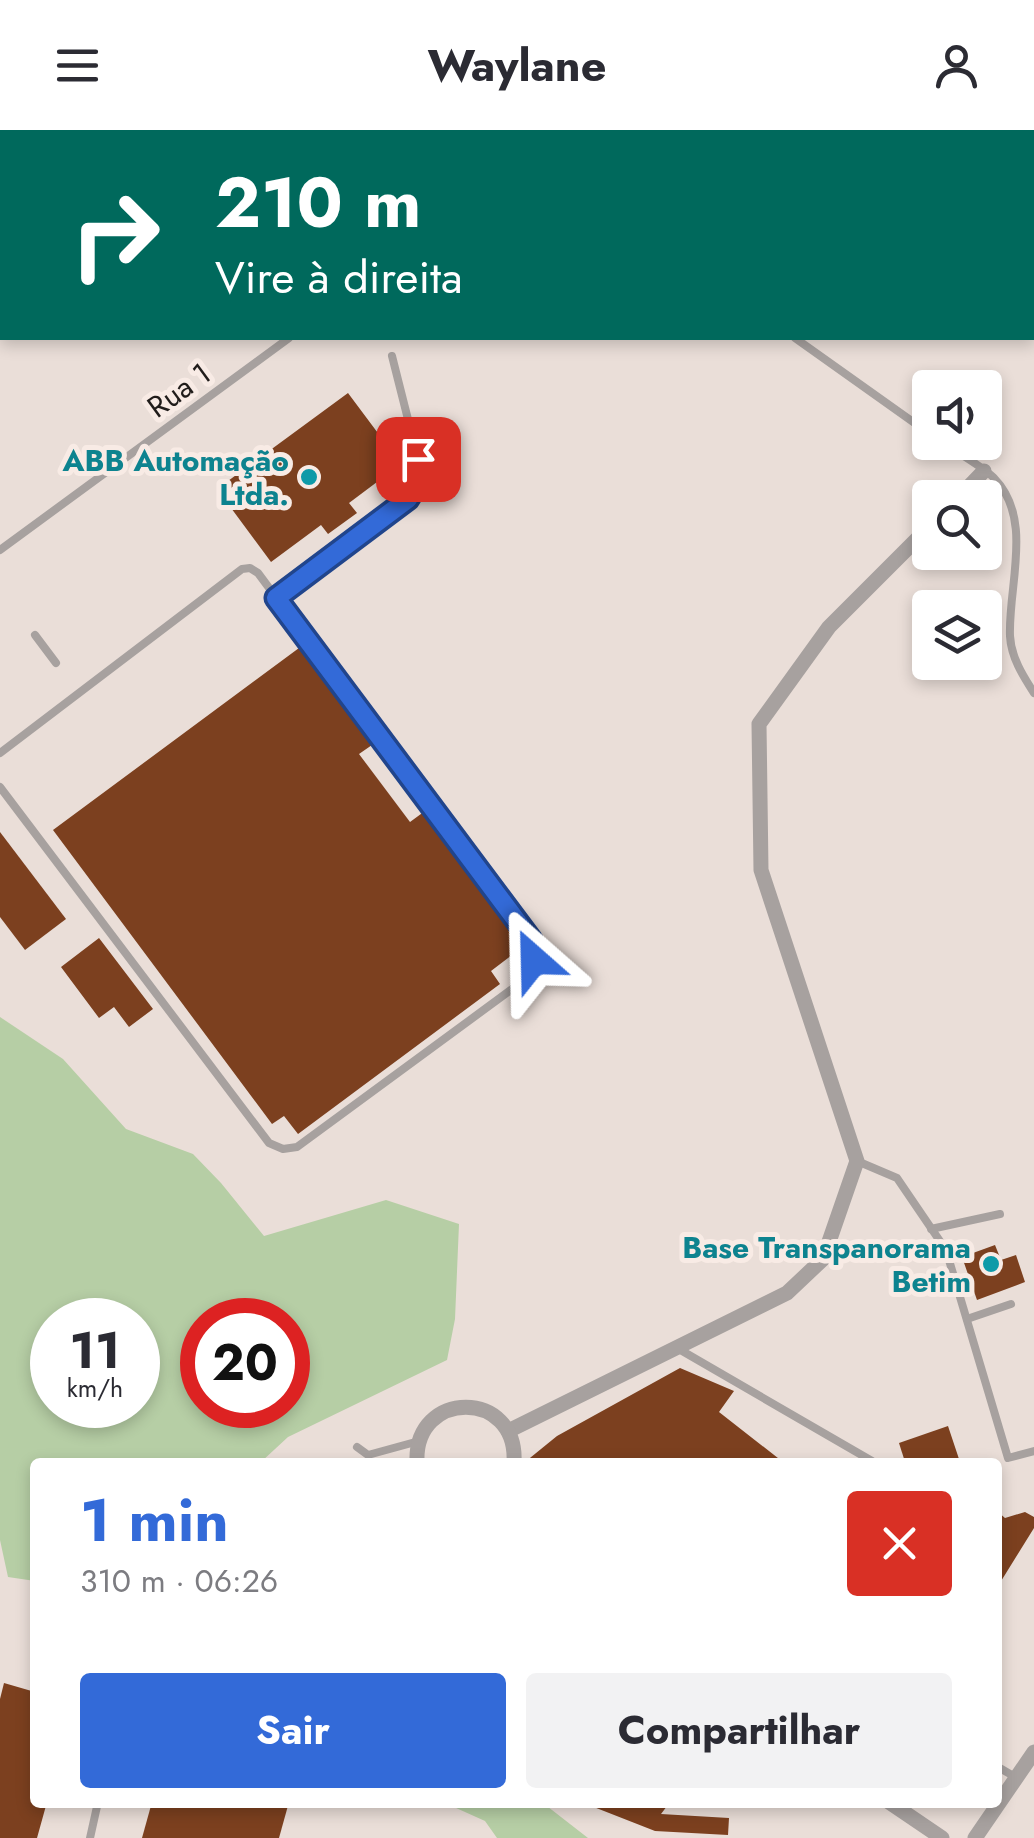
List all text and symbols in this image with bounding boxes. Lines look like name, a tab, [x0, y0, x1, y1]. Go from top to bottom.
text: Waylane	[428, 33, 606, 98]
icon: menu	[50, 38, 105, 93]
icon: person	[929, 38, 984, 93]
text: 210 m	[215, 152, 421, 253]
icon: right	[50, 170, 180, 300]
text: Vire à direita	[215, 245, 463, 310]
street label: Rua 1	[138, 352, 220, 428]
map controls	[912, 370, 1002, 680]
button: sound	[912, 370, 1002, 460]
pin	[376, 417, 461, 502]
icon: arrive	[391, 432, 446, 487]
place label: ABB Automação Ltda.	[62, 439, 289, 516]
marker: ABB Automação Ltda.	[298, 466, 320, 488]
button: search	[912, 480, 1002, 570]
button: layers	[912, 590, 1002, 680]
position arrow	[482, 908, 586, 1012]
place label: Base Transpanorama Betim	[682, 1226, 971, 1303]
marker: Base Transpanorama Betim	[980, 1253, 1002, 1275]
speed limit sign: 20	[180, 1298, 310, 1428]
text: 11	[70, 1314, 120, 1387]
text: km/h	[67, 1370, 123, 1406]
text: 1 min	[80, 1477, 229, 1564]
button: close	[847, 1491, 952, 1596]
text: 310 m · 06:26	[80, 1558, 278, 1604]
button: Sair	[80, 1673, 506, 1788]
button: Compartilhar	[526, 1673, 952, 1788]

